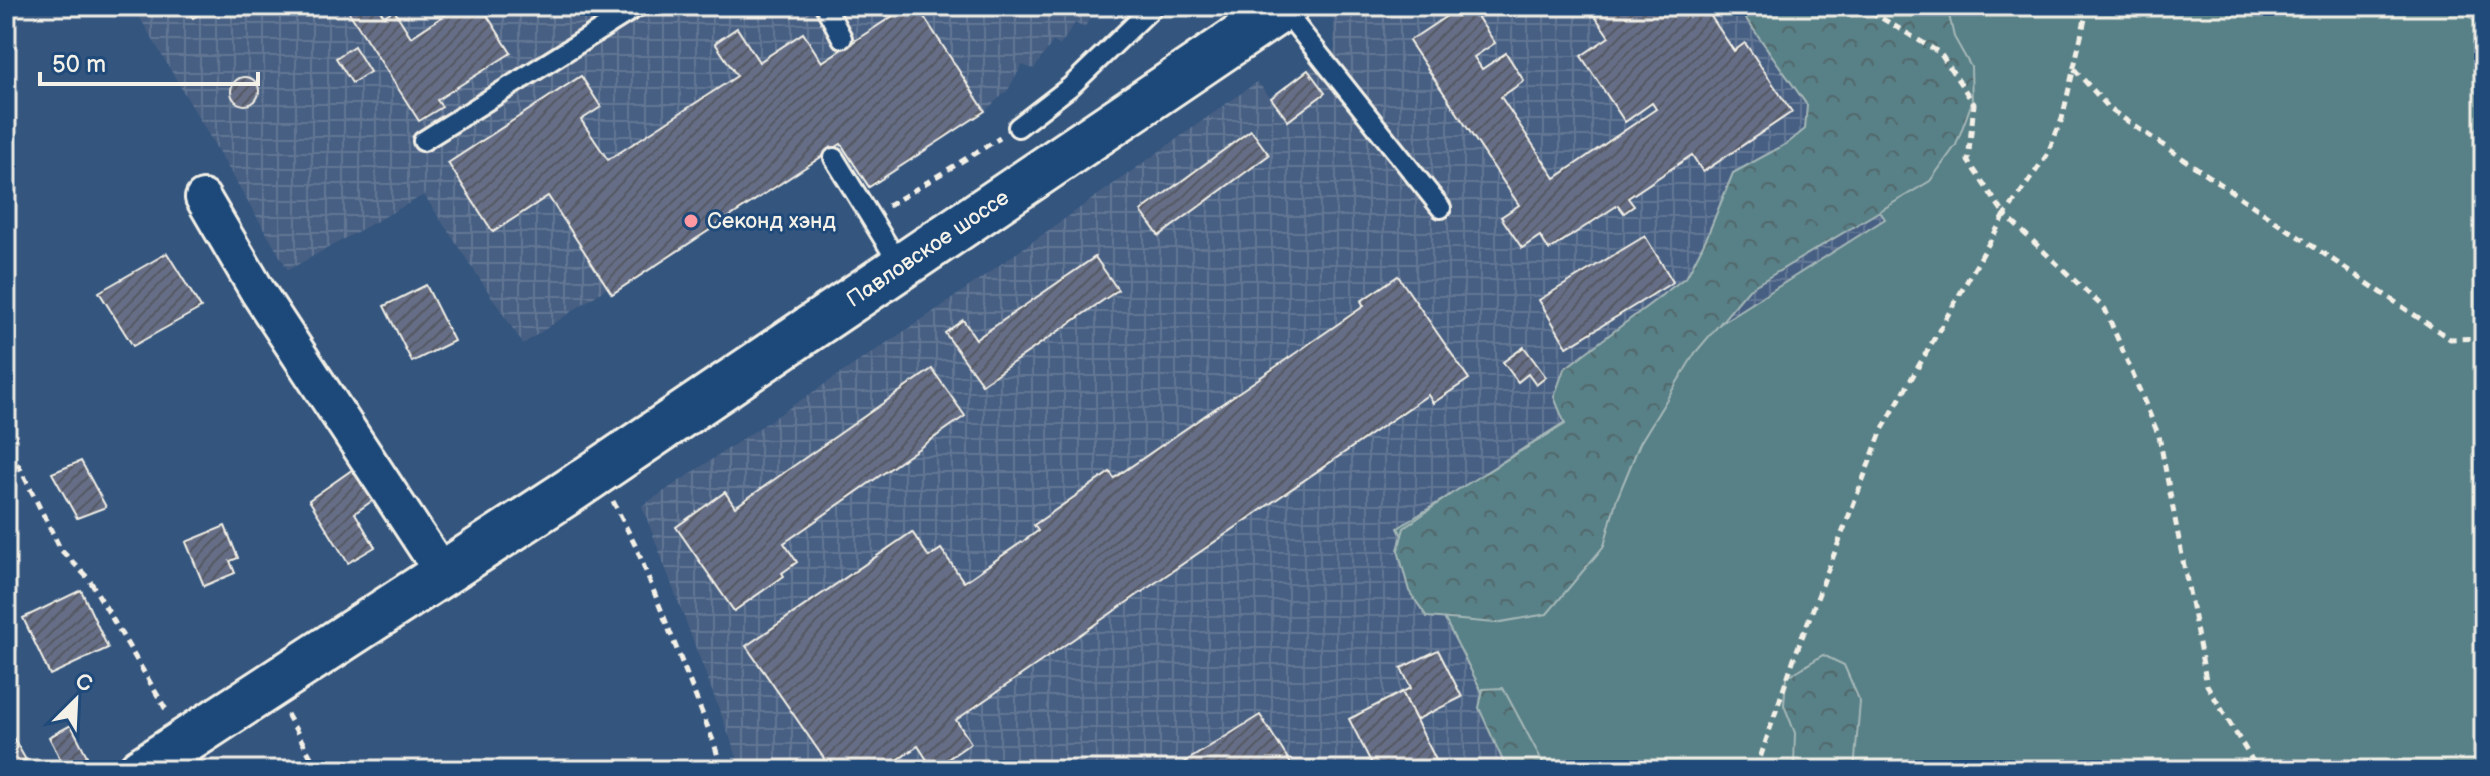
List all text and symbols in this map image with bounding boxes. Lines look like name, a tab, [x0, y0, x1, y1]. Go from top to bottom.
scale bar	[40, 36, 258, 86]
text: 50 m	[52, 50, 106, 79]
street label: Павловское шоссе	[841, 184, 1014, 313]
place label: Секонд хэнд	[707, 208, 836, 235]
marker: Секонд хэнд	[682, 212, 700, 230]
north arrow	[36, 660, 116, 740]
text: С	[71, 668, 96, 699]

